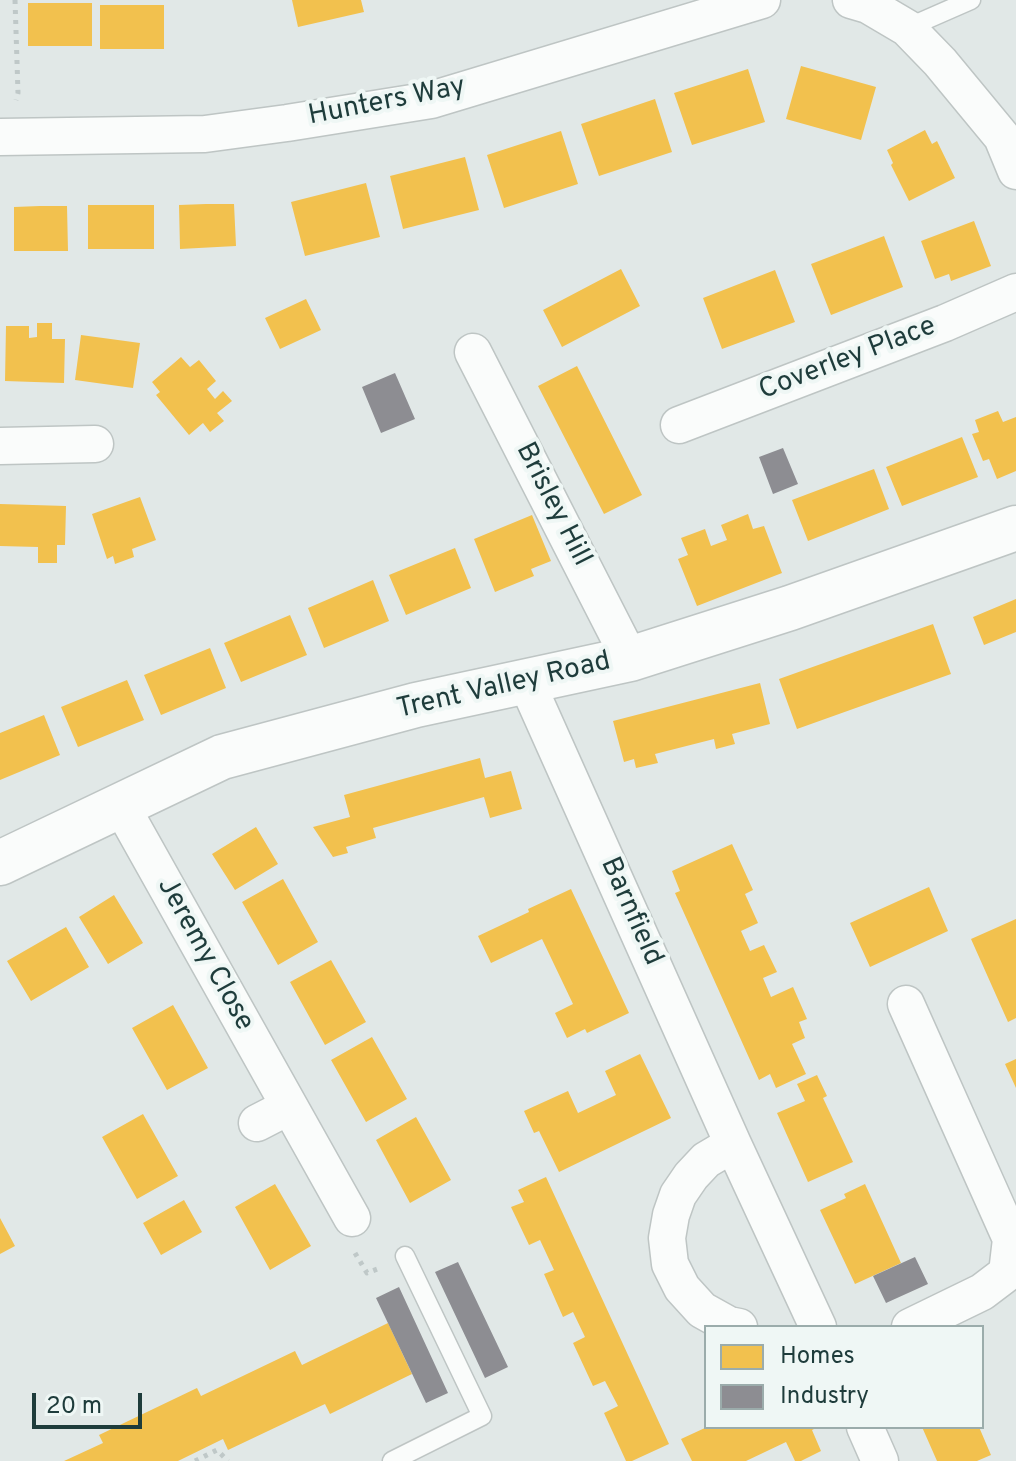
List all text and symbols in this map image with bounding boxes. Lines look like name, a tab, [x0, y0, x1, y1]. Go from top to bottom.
street label: Hunters Way	[306, 71, 468, 135]
street label: Coverley Place	[755, 311, 941, 409]
street label: Brisley Hill	[507, 438, 597, 572]
street label: Trent Valley Road	[394, 646, 614, 728]
street label: Barnfield	[591, 853, 669, 971]
street label: Jeremy Close	[148, 873, 260, 1037]
legend	[704, 1325, 984, 1429]
text: Homes	[780, 1342, 855, 1372]
scale bar	[36, 1377, 146, 1427]
text: Industry	[780, 1382, 869, 1412]
text: 20 m	[46, 1392, 102, 1422]

